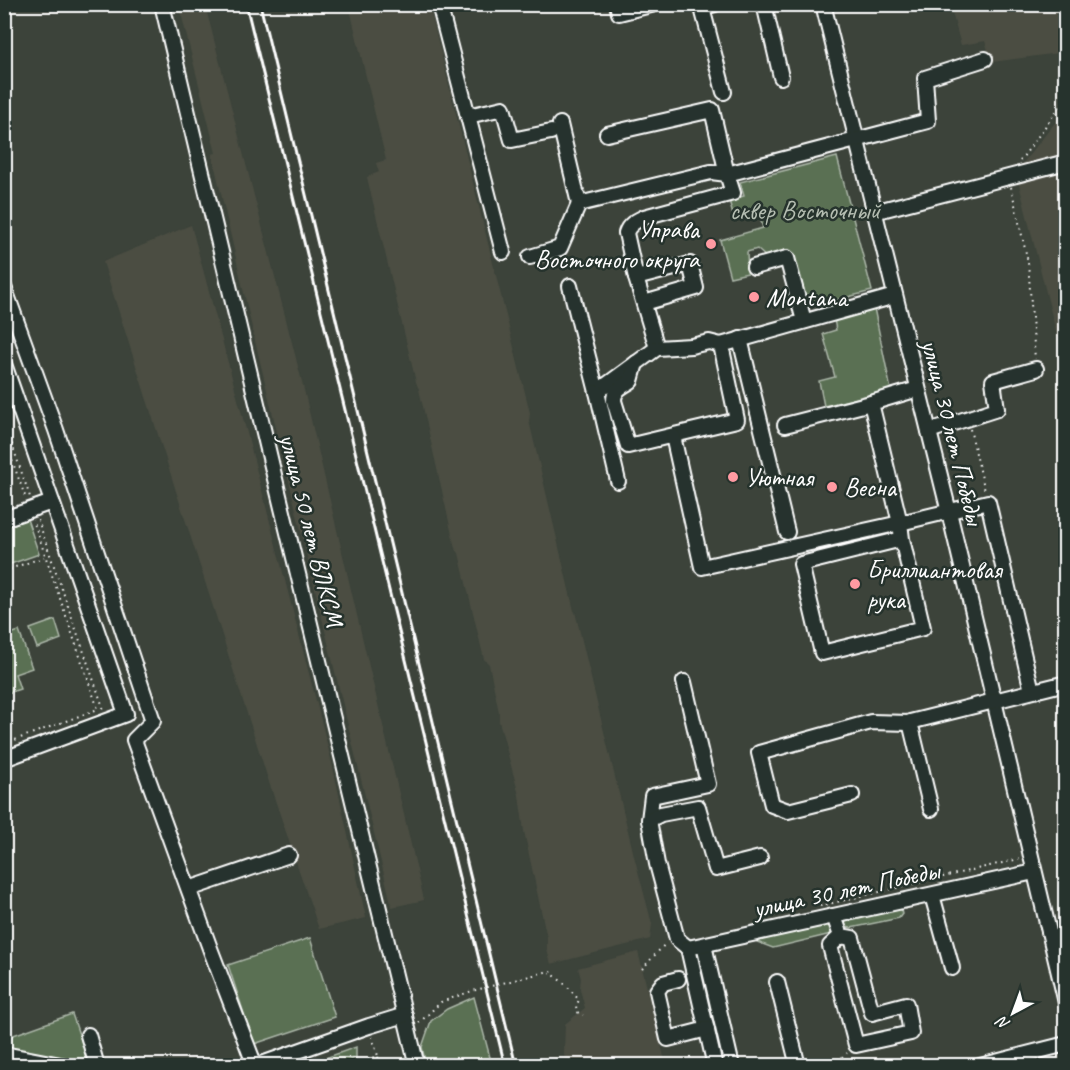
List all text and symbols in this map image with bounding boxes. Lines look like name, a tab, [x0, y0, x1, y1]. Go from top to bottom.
park label: сквер Восточный	[730, 194, 882, 227]
place label: Управа Восточного округа	[535, 213, 701, 276]
marker: Управа Восточного округа	[704, 237, 718, 251]
place label: Montana	[766, 281, 849, 314]
marker: Montana	[747, 290, 761, 304]
street label: улица 30 лет Победы	[913, 334, 992, 530]
street label: улица 50 лет ВЛКСМ	[271, 428, 352, 632]
place label: Уютная	[745, 461, 815, 494]
marker: Уютная	[726, 470, 740, 484]
place label: Весна	[844, 471, 897, 504]
marker: Весна	[825, 480, 839, 494]
place label: Бриллиантовая рука	[867, 553, 1004, 616]
marker: Бриллиантовая рука	[848, 577, 862, 591]
street label: улица 30 лет Победы	[748, 853, 944, 926]
north arrow	[983, 983, 1043, 1043]
text: N	[991, 1011, 1014, 1034]

